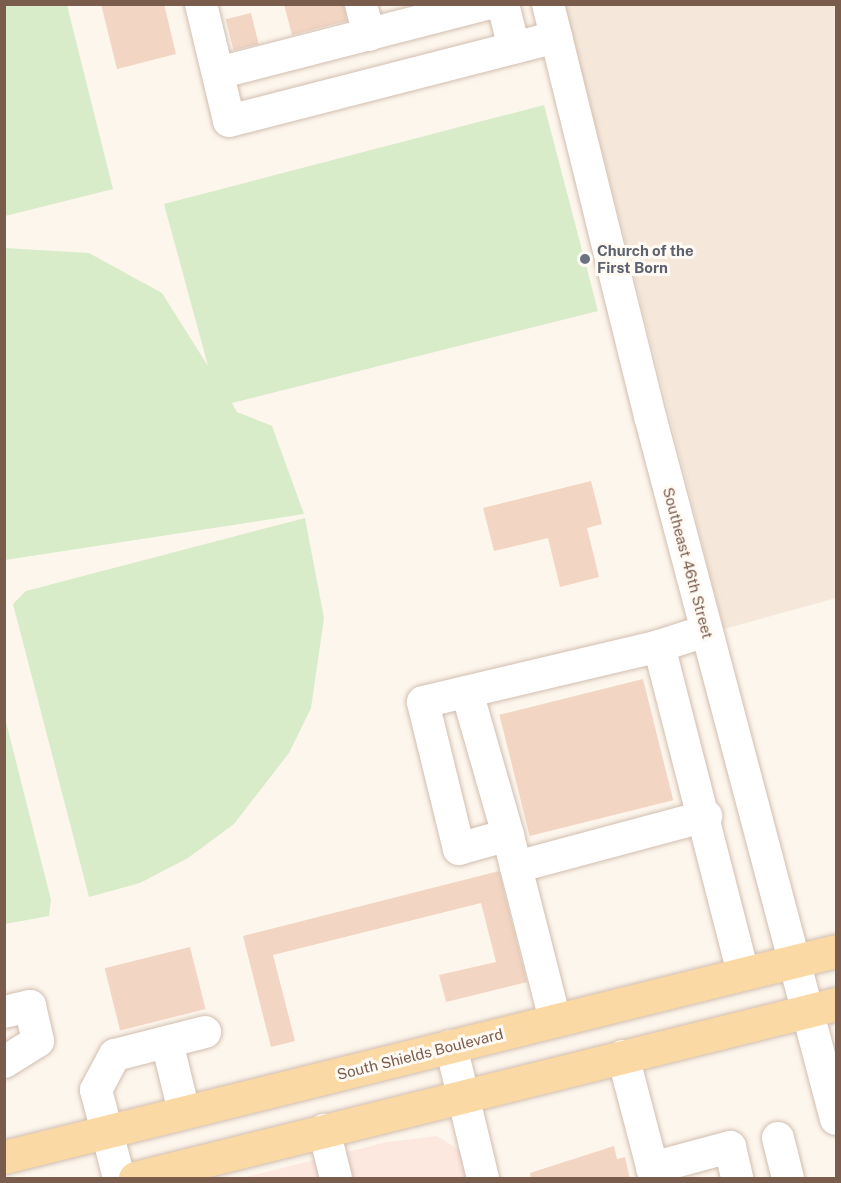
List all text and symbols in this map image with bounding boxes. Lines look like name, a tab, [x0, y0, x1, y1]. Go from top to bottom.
place label: Church of the First Born	[597, 241, 694, 276]
marker: Church of the First Born	[578, 252, 592, 266]
street label: Southeast 46th Street	[659, 485, 717, 641]
street label: South Shields Boulevard	[335, 1025, 505, 1083]

